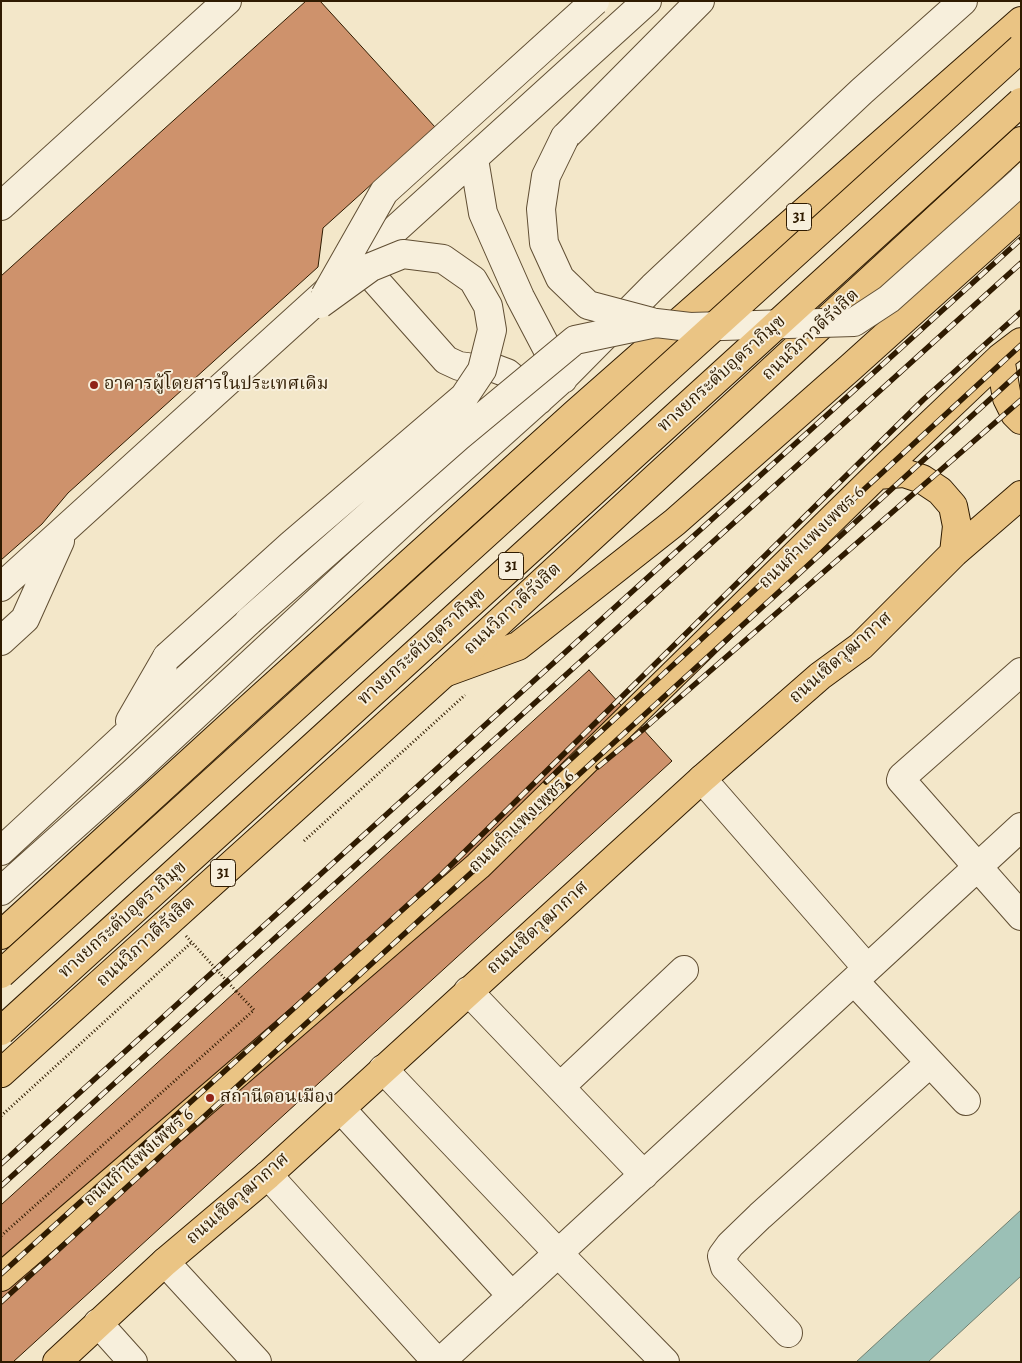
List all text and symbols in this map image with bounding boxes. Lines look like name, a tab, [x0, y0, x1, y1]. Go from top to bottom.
road number: 31	[786, 203, 812, 230]
street label: ถนนวิภาวดีรังสิต	[758, 284, 864, 386]
street label: ทางยกระดับอุตราภิมุข	[653, 311, 791, 437]
place label: อาคารผู้โดยสารในประเทศเดิม	[104, 374, 329, 396]
marker: อาคารผู้โดยสารในประเทศเดิม	[88, 379, 100, 391]
street label: ถนนกำแพงเพชร 6	[755, 482, 869, 594]
road number: 31	[498, 552, 524, 580]
street label: ถนนวิภาวดีรังสิต	[460, 558, 566, 660]
street label: ทางยกระดับอุตราภิมุข	[353, 584, 491, 710]
street label: ถนนเชิดวุฒากาศ	[785, 608, 897, 708]
street label: ถนนกำแพงเพชร 6	[465, 766, 579, 878]
street label: ทางยกระดับอุตราภิมุข	[54, 857, 192, 983]
road number: 31	[210, 860, 236, 886]
street label: ถนนเชิดวุฒากาศ	[483, 877, 593, 979]
street label: ถนนวิภาวดีรังสิต	[92, 892, 200, 992]
place label: สถานีดอนเมือง	[220, 1087, 334, 1109]
marker: สถานีดอนเมือง	[204, 1092, 216, 1104]
street label: ถนนกำแพงเพชร 6	[80, 1104, 198, 1212]
street label: ถนนเชิดวุฒากาศ	[182, 1149, 294, 1249]

